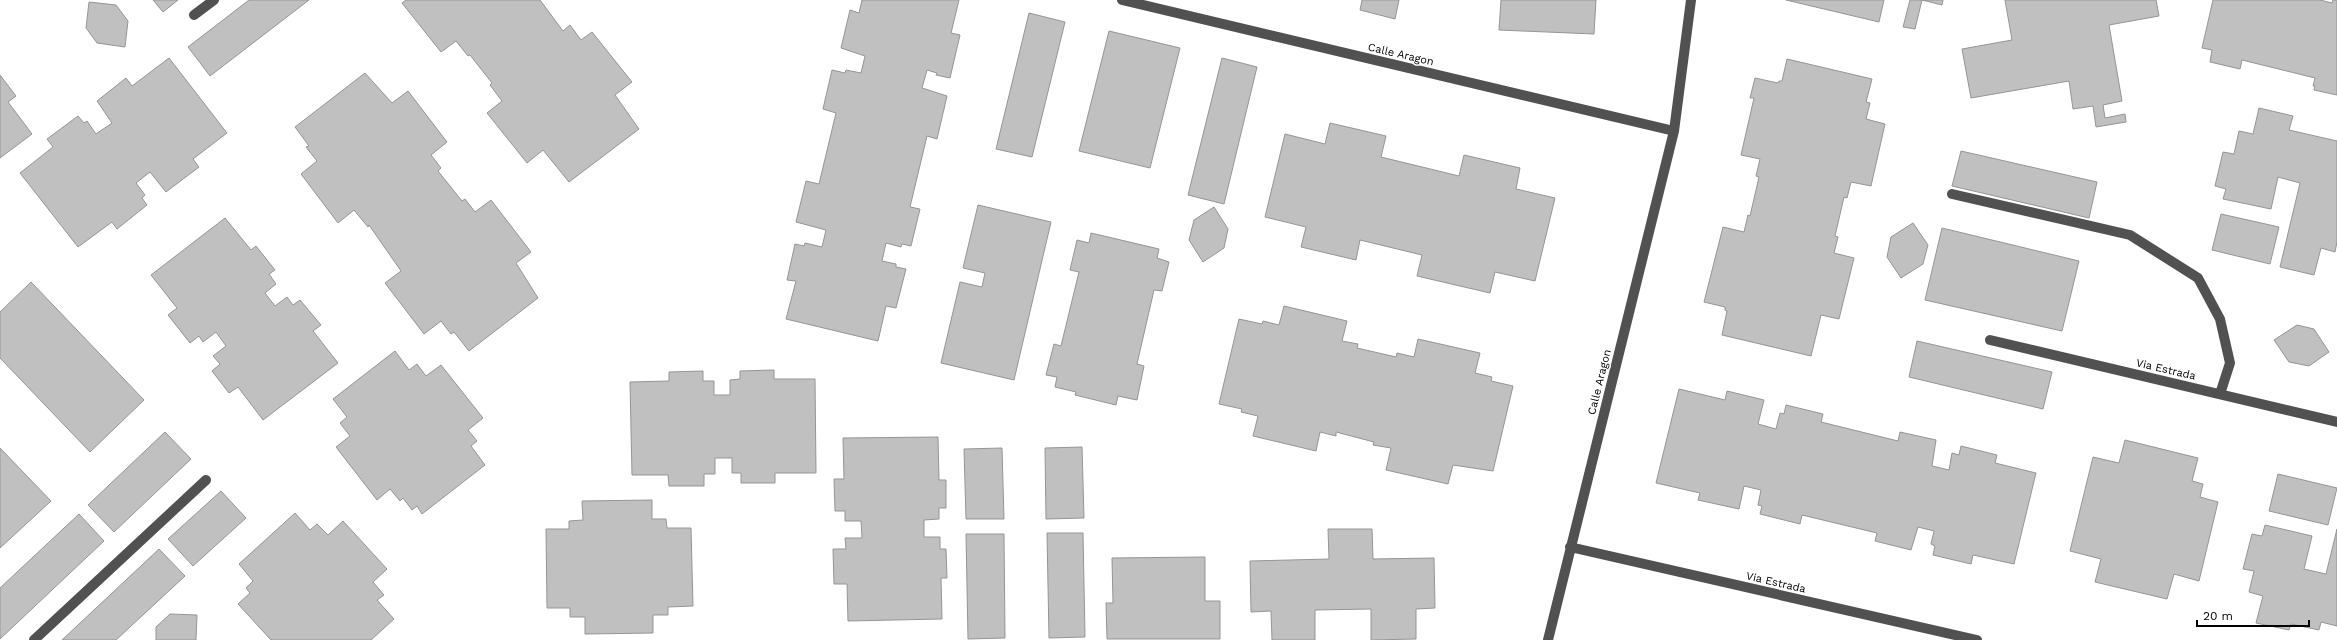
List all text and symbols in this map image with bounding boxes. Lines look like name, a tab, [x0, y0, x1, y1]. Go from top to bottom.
street label: Calle Aragon	[1367, 41, 1435, 68]
street label: Calle Aragon	[1585, 348, 1614, 416]
street label: Via Estrada	[2135, 356, 2197, 383]
street label: Via Estrada	[1745, 569, 1807, 596]
scale bar	[2197, 602, 2309, 628]
text: 20 m	[2203, 609, 2233, 623]

